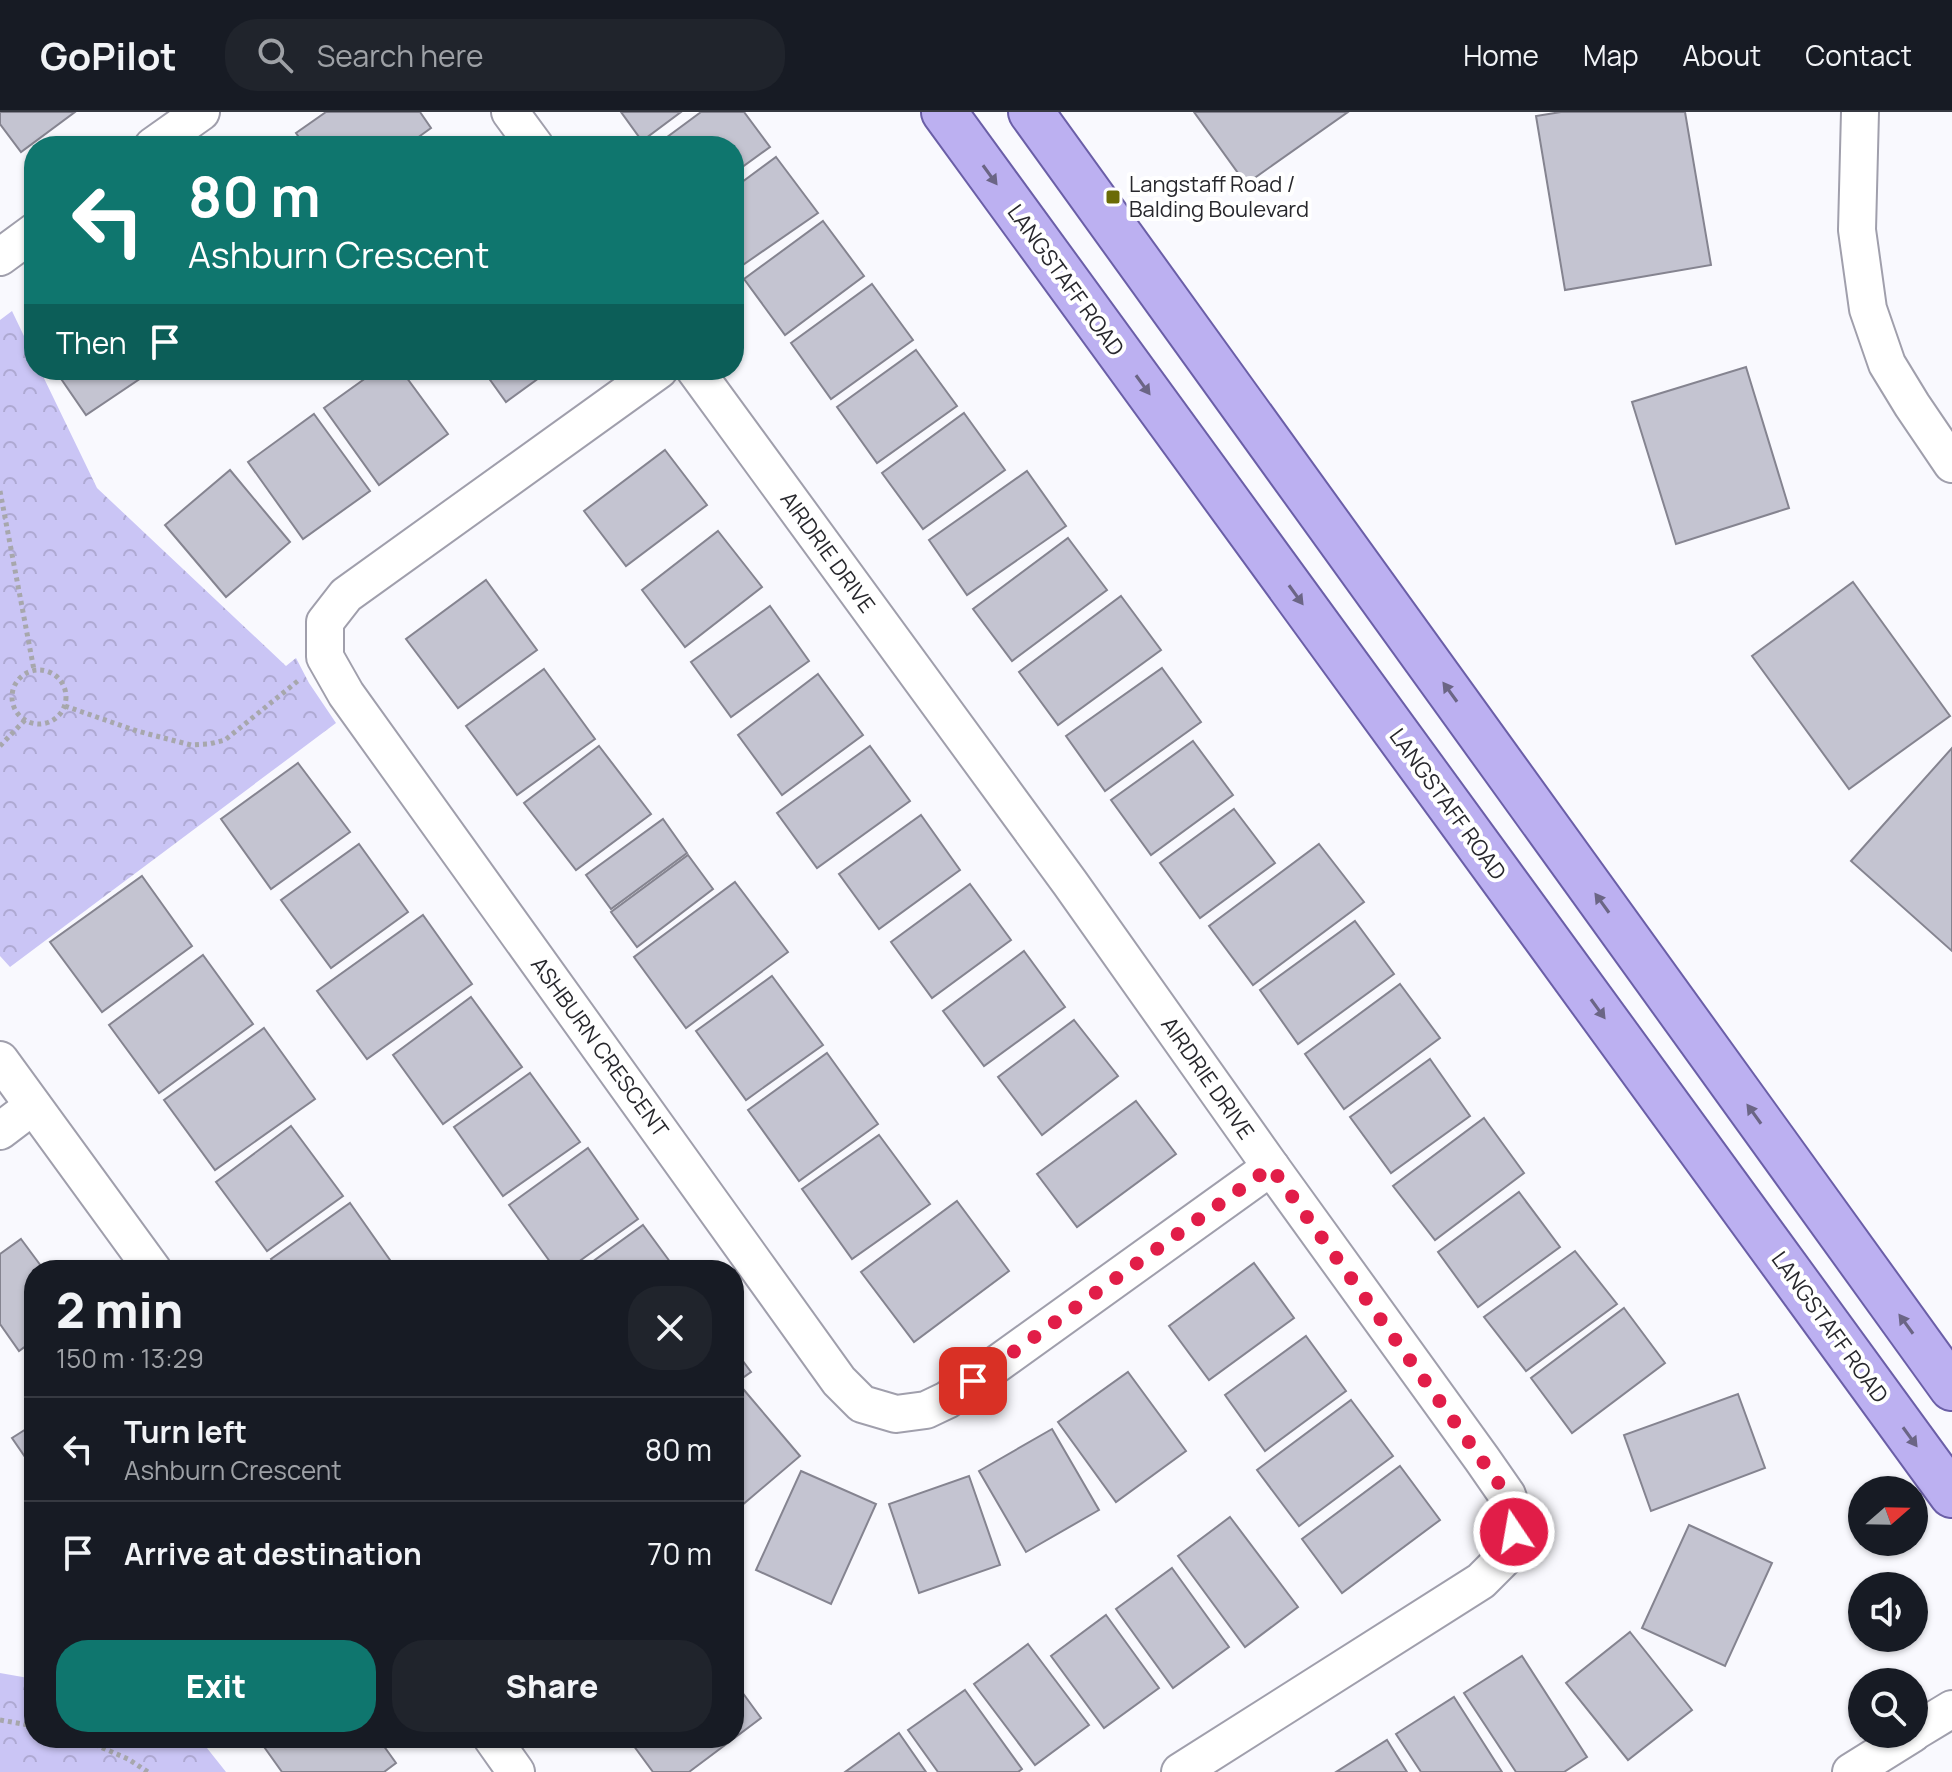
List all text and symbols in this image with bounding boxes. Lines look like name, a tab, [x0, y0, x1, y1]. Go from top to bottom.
search box	[225, 19, 785, 91]
text: GoPilot	[40, 29, 177, 81]
icon: search	[253, 33, 297, 77]
text: Search here	[317, 35, 484, 76]
text: Home	[1463, 36, 1539, 74]
text: Map	[1583, 36, 1639, 74]
text: About	[1683, 36, 1761, 74]
text: Contact	[1805, 36, 1912, 74]
text: 80 m	[188, 157, 321, 234]
one-way arrow	[982, 164, 998, 186]
icon: left	[56, 168, 160, 272]
place label: Langstaff Road / Balding Boulevard	[1129, 169, 1309, 224]
marker: Langstaff Road / Balding Boulevard	[1104, 188, 1122, 206]
street label: LANGSTAFF ROAD	[1001, 198, 1131, 362]
text: Ashburn Crescent	[188, 230, 489, 279]
icon: arrive	[143, 320, 187, 364]
text: Then	[56, 322, 127, 363]
one-way arrow	[1135, 375, 1150, 396]
street label: AIRDRIE DRIVE	[774, 485, 882, 619]
one-way arrow	[1288, 585, 1303, 606]
one-way arrow	[1443, 681, 1458, 702]
street label: LANGSTAFF ROAD	[1383, 722, 1513, 886]
one-way arrow	[1595, 892, 1610, 913]
street label: ASHBURN CRESCENT	[524, 951, 676, 1143]
one-way arrow	[1589, 999, 1605, 1020]
street label: AIRDRIE DRIVE	[1155, 1011, 1261, 1145]
one-way arrow	[1747, 1103, 1762, 1124]
street label: LANGSTAFF ROAD	[1765, 1245, 1895, 1409]
text: 2 min	[56, 1277, 183, 1342]
button: close	[628, 1286, 712, 1370]
one-way arrow	[1899, 1314, 1914, 1335]
text: 150 m · 13:29	[56, 1340, 204, 1376]
pin	[939, 1347, 1007, 1415]
icon: arrive	[951, 1359, 995, 1403]
text: Turn left	[124, 1411, 247, 1452]
icon: left	[56, 1427, 100, 1471]
one-way arrow	[1902, 1427, 1917, 1448]
text: 80 m	[645, 1429, 712, 1470]
text: Ashburn Crescent	[124, 1452, 342, 1488]
north arrow	[1848, 1476, 1928, 1556]
map controls	[1848, 1476, 1928, 1748]
position arrow	[1472, 1490, 1556, 1574]
icon: arrive	[56, 1531, 100, 1575]
text: Arrive at destination	[124, 1533, 422, 1574]
text: 70 m	[647, 1533, 712, 1574]
button: sound	[1848, 1572, 1928, 1652]
button: Exit	[56, 1640, 376, 1732]
button: Share	[392, 1640, 712, 1732]
button: search	[1848, 1668, 1928, 1748]

